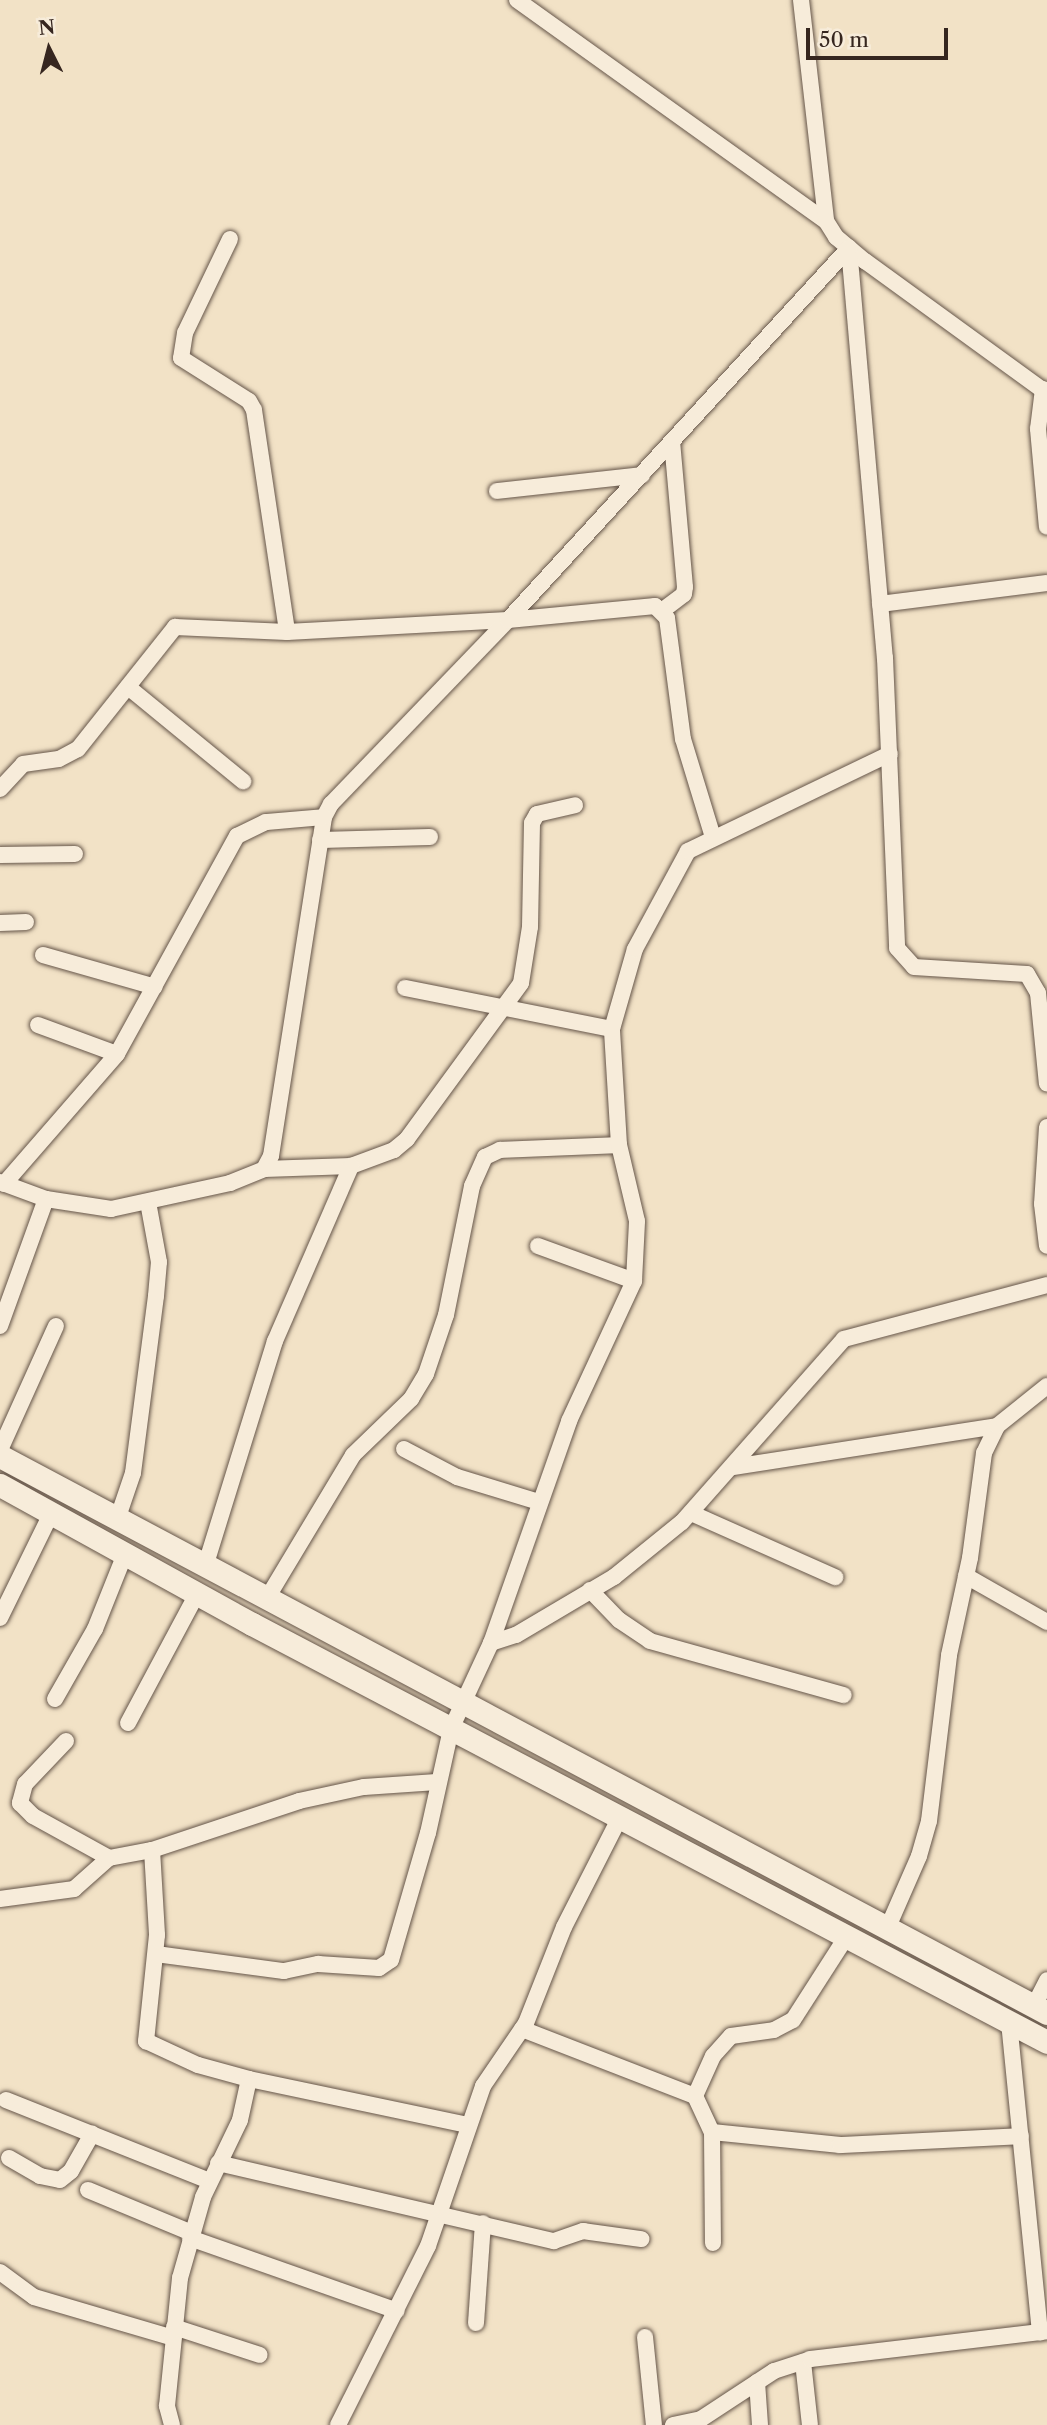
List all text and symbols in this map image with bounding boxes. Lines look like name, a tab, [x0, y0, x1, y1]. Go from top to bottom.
north arrow	[14, 14, 84, 84]
scale bar	[809, 14, 951, 58]
text: N	[37, 15, 56, 40]
text: 50 m	[819, 27, 869, 52]

